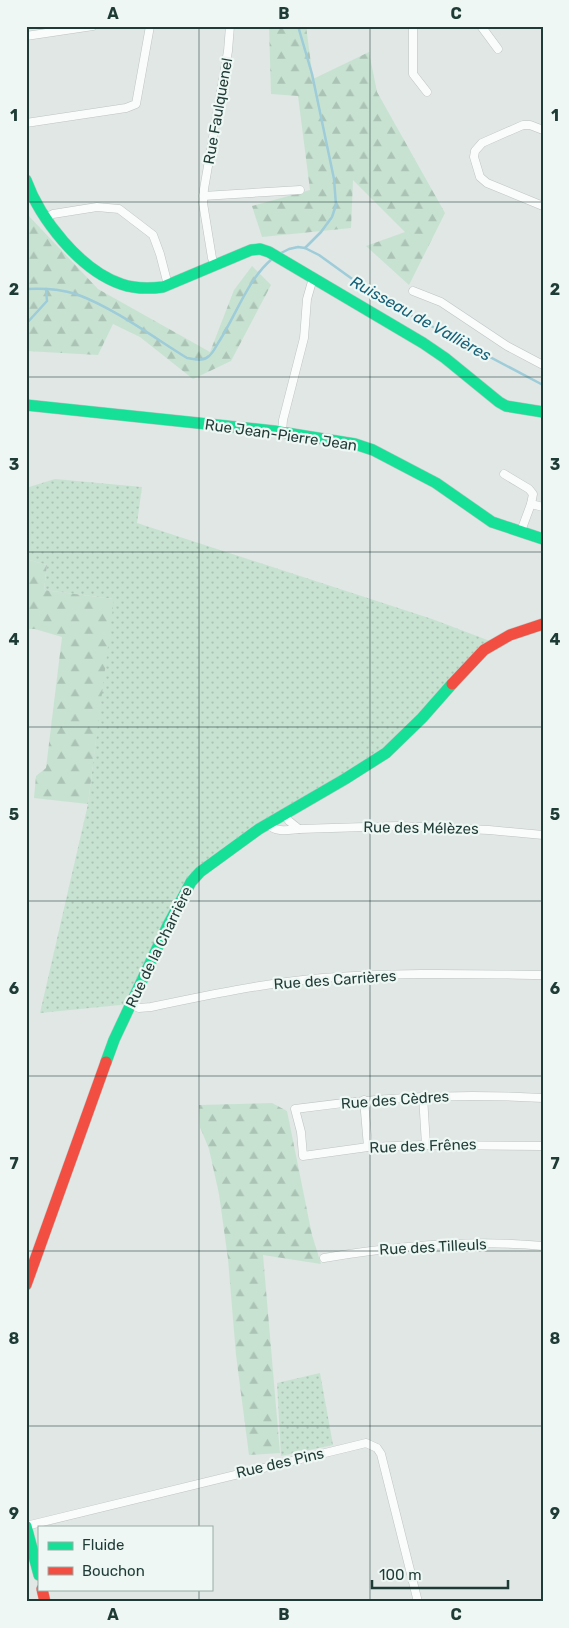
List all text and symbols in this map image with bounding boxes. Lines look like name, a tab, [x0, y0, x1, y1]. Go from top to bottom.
text: A	[107, 4, 119, 23]
text: B	[278, 4, 290, 23]
text: C	[450, 4, 462, 23]
street label: Rue Faulquenel	[200, 56, 236, 166]
text: 1	[10, 106, 18, 125]
text: 1	[551, 106, 559, 125]
water label: Ruisseau de Vallières	[347, 272, 494, 365]
text: 2	[9, 280, 19, 299]
text: 2	[550, 280, 560, 299]
street label: Rue Jean-Pierre Jean	[204, 415, 358, 455]
text: 3	[9, 455, 19, 474]
text: 3	[550, 455, 560, 474]
text: 4	[9, 630, 20, 649]
text: 4	[550, 630, 561, 649]
text: 5	[9, 805, 19, 824]
text: 5	[550, 805, 560, 824]
street label: Rue des Mélèzes	[363, 818, 479, 838]
street label: Rue de la Charrière	[122, 884, 196, 1010]
street label: Rue des Carrières	[273, 967, 397, 993]
text: 6	[9, 979, 19, 998]
text: 6	[550, 979, 560, 998]
street label: Rue des Cèdres	[340, 1087, 450, 1113]
street label: Rue des Frênes	[369, 1135, 477, 1157]
text: 7	[9, 1154, 19, 1173]
text: 7	[550, 1154, 560, 1173]
street label: Rue des Tilleuls	[379, 1235, 487, 1259]
text: 8	[9, 1329, 20, 1348]
text: 8	[550, 1329, 561, 1348]
street label: Rue des Pins	[234, 1444, 326, 1482]
text: 9	[9, 1504, 19, 1523]
text: 9	[550, 1504, 560, 1523]
legend	[38, 1526, 212, 1590]
text: Fluide	[82, 1536, 124, 1554]
scale bar	[372, 1558, 508, 1590]
text: Bouchon	[82, 1562, 145, 1580]
text: 100 m	[379, 1566, 421, 1584]
text: A	[107, 1605, 119, 1624]
text: B	[278, 1605, 290, 1624]
text: C	[450, 1605, 462, 1624]

